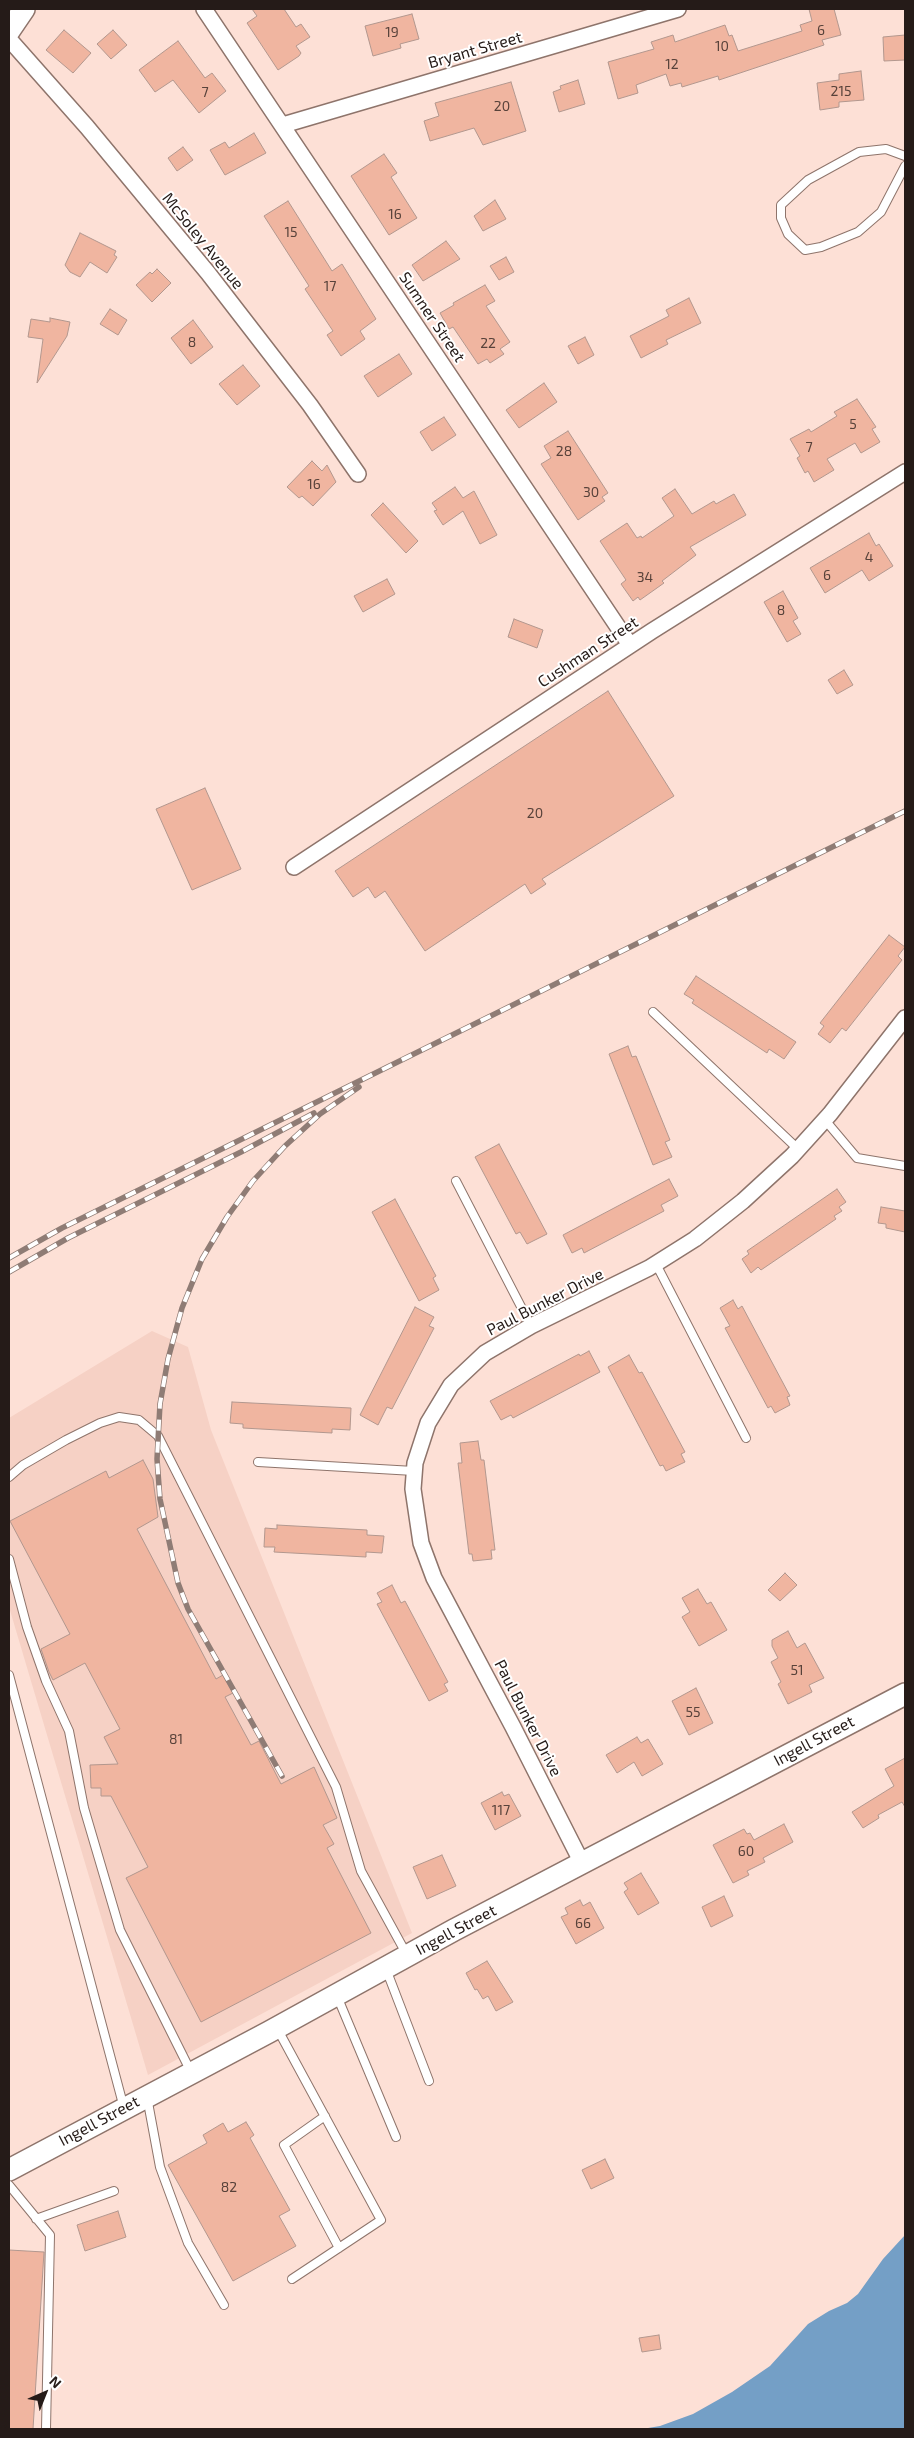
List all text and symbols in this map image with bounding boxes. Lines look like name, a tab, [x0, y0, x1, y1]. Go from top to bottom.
house number: 6	[817, 22, 825, 38]
house number: 19	[385, 24, 399, 40]
street label: Bryant Street	[426, 27, 524, 73]
house number: 10	[715, 38, 729, 54]
house number: 12	[665, 56, 679, 72]
house number: 215	[831, 83, 851, 99]
house number: 7	[201, 84, 209, 100]
house number: 20	[494, 98, 510, 114]
street label: McSoley Avenue	[158, 189, 248, 293]
house number: 16	[388, 206, 402, 222]
house number: 15	[284, 224, 298, 240]
street label: Sumner Street	[395, 268, 469, 366]
house number: 17	[324, 278, 336, 294]
house number: 8	[188, 334, 196, 350]
house number: 22	[480, 335, 496, 351]
house number: 5	[849, 416, 857, 432]
house number: 7	[805, 439, 813, 455]
house number: 28	[556, 443, 572, 459]
house number: 16	[307, 476, 321, 492]
house number: 30	[583, 484, 599, 500]
house number: 4	[865, 549, 873, 565]
house number: 6	[823, 567, 831, 583]
house number: 34	[637, 569, 653, 585]
house number: 8	[777, 602, 785, 618]
street label: Cushman Street	[534, 612, 642, 692]
house number: 20	[527, 805, 543, 821]
street label: Paul Bunker Drive	[483, 1264, 607, 1340]
street label: Paul Bunker Drive	[490, 1656, 566, 1780]
house number: 51	[790, 1662, 804, 1678]
house number: 55	[685, 1704, 701, 1720]
street label: Ingell Street	[770, 1712, 858, 1770]
house number: 81	[169, 1731, 183, 1747]
house number: 117	[492, 1802, 510, 1818]
house number: 60	[738, 1843, 754, 1859]
street label: Ingell Street	[412, 1901, 500, 1959]
house number: 66	[575, 1915, 591, 1931]
street label: Ingell Street	[55, 2092, 143, 2150]
house number: 82	[221, 2179, 237, 2195]
north arrow	[20, 2368, 70, 2418]
text: N	[46, 2372, 65, 2391]

